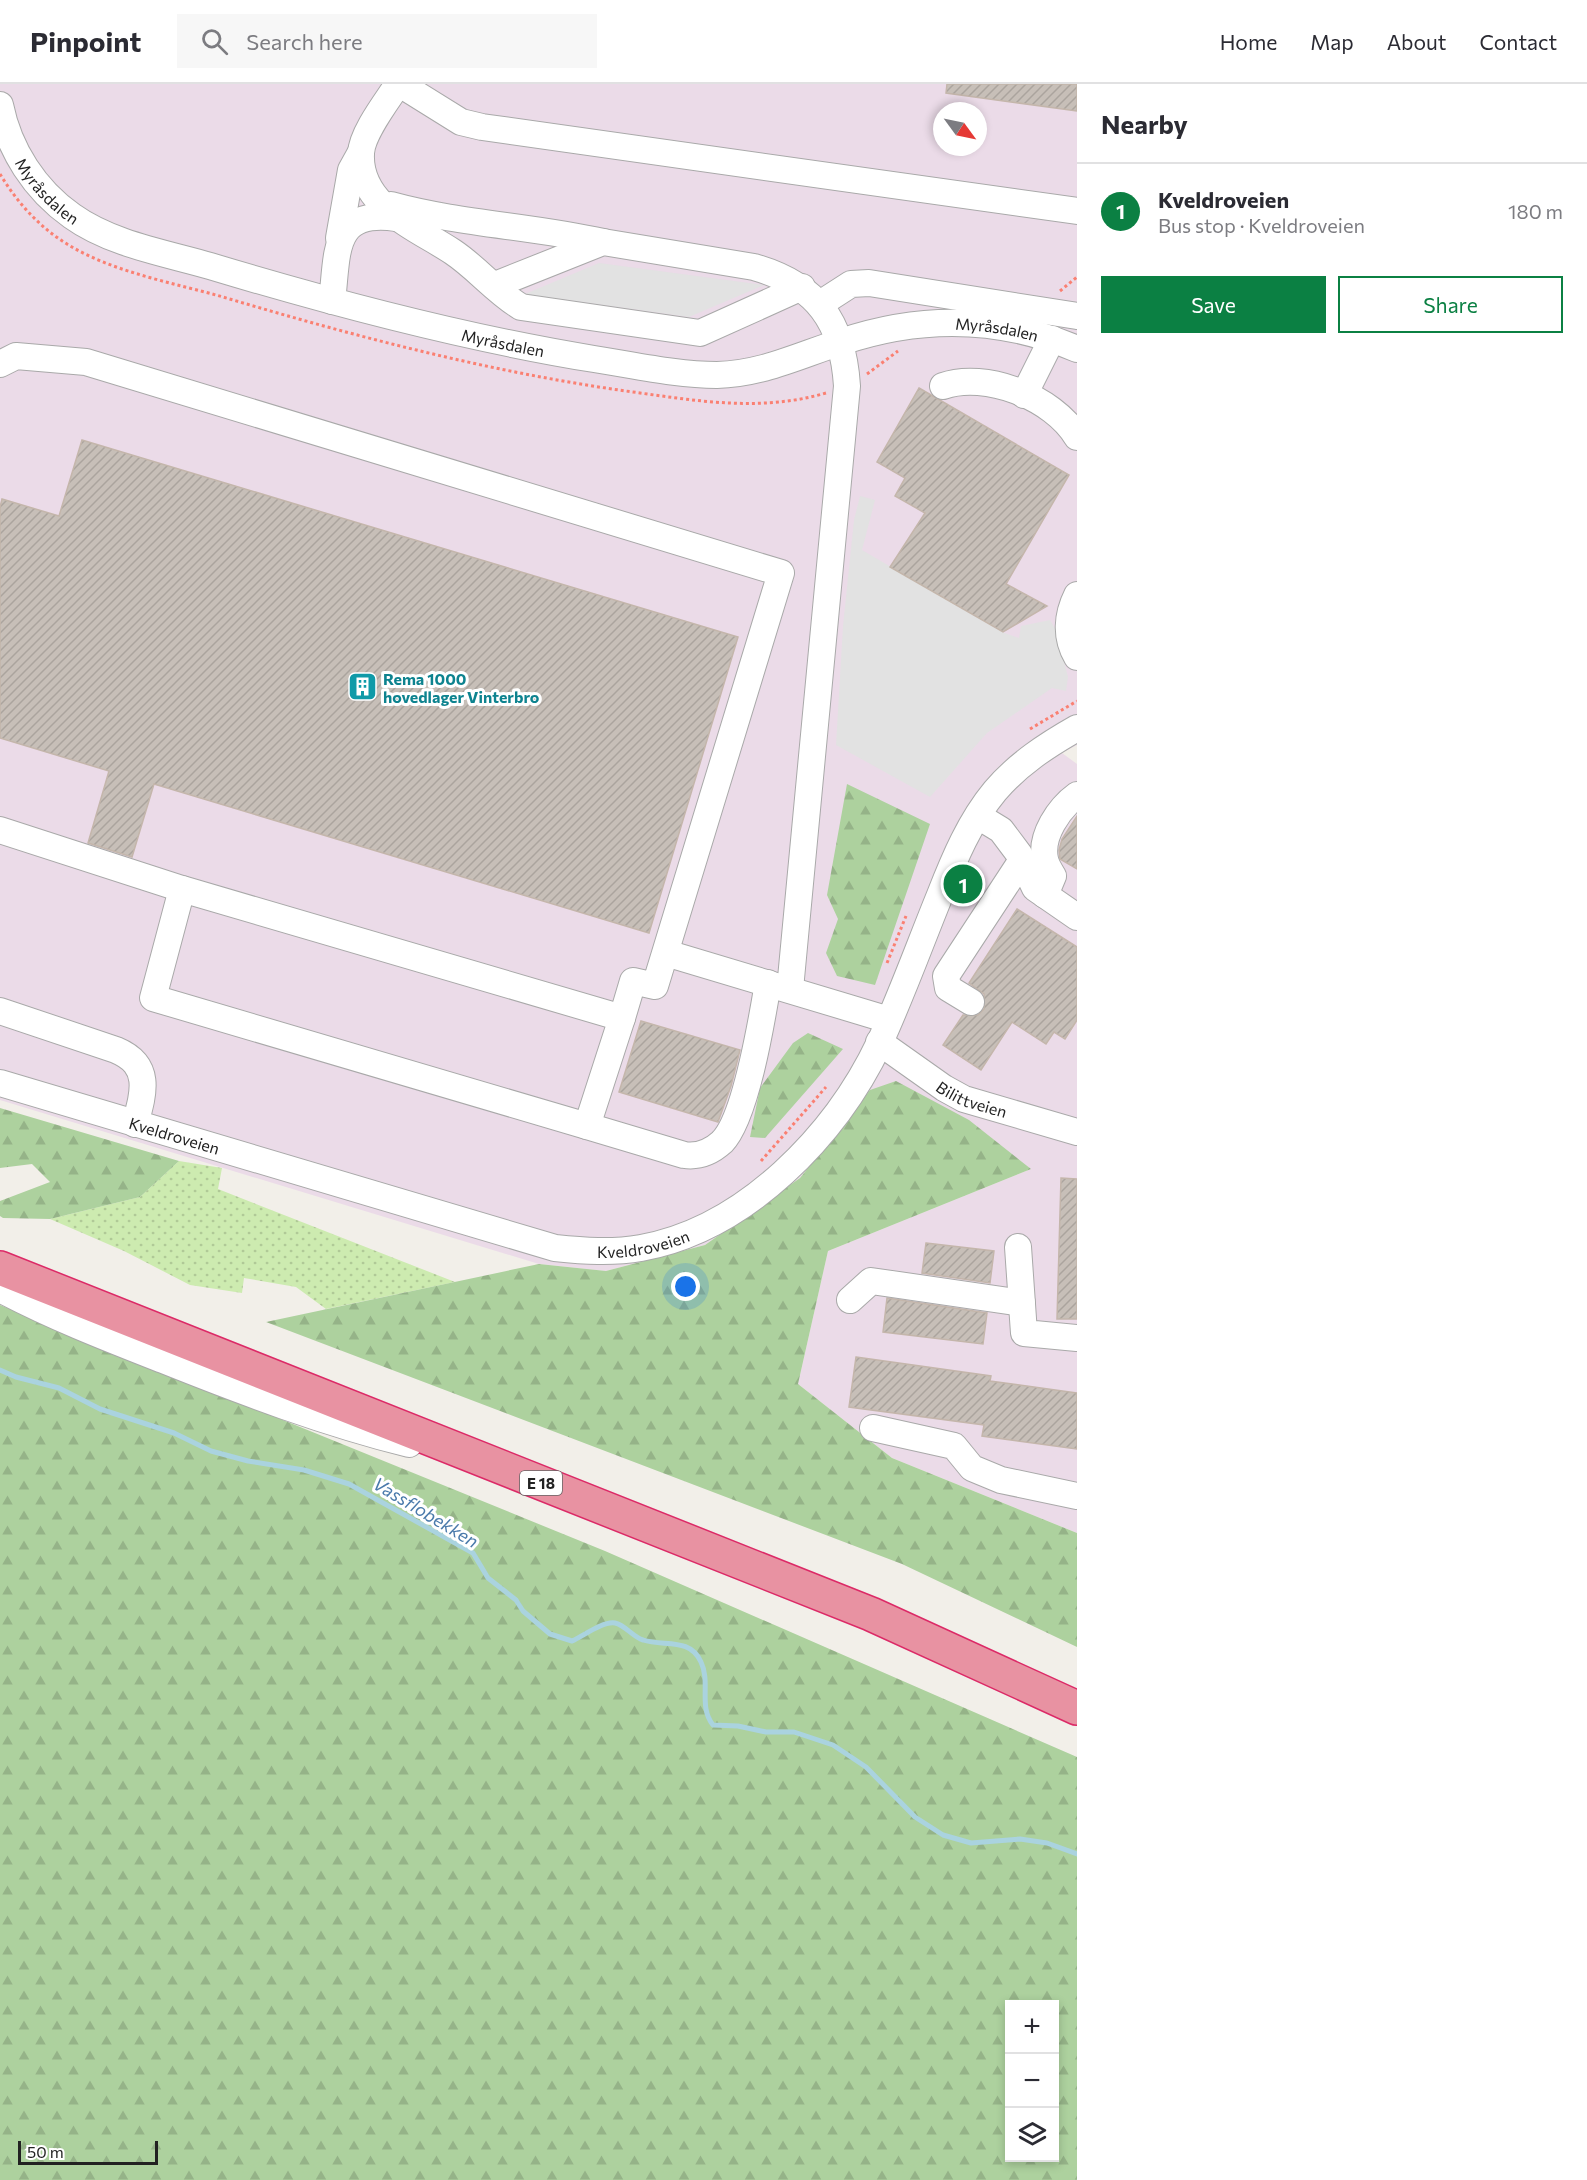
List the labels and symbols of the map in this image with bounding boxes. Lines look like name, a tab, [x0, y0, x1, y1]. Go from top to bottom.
north arrow	[933, 102, 987, 156]
street label: Myråsdalen	[12, 154, 83, 228]
street label: Myråsdalen	[955, 313, 1041, 344]
street label: Myråsdalen	[460, 324, 546, 360]
place label: Rema 1000 hovedlager Vinterbro	[383, 669, 540, 706]
building icon: Rema 1000 hovedlager Vinterbro	[346, 671, 378, 703]
pin: 1	[944, 862, 982, 906]
street label: Bilittveien	[933, 1076, 1009, 1121]
street label: Kveldroveien	[127, 1112, 222, 1157]
street label: Kveldroveien	[597, 1225, 692, 1261]
your location	[671, 1272, 700, 1301]
road number: E 18	[520, 1471, 562, 1495]
water label: Vassflobekken	[369, 1472, 483, 1552]
scale bar	[18, 2138, 158, 2166]

